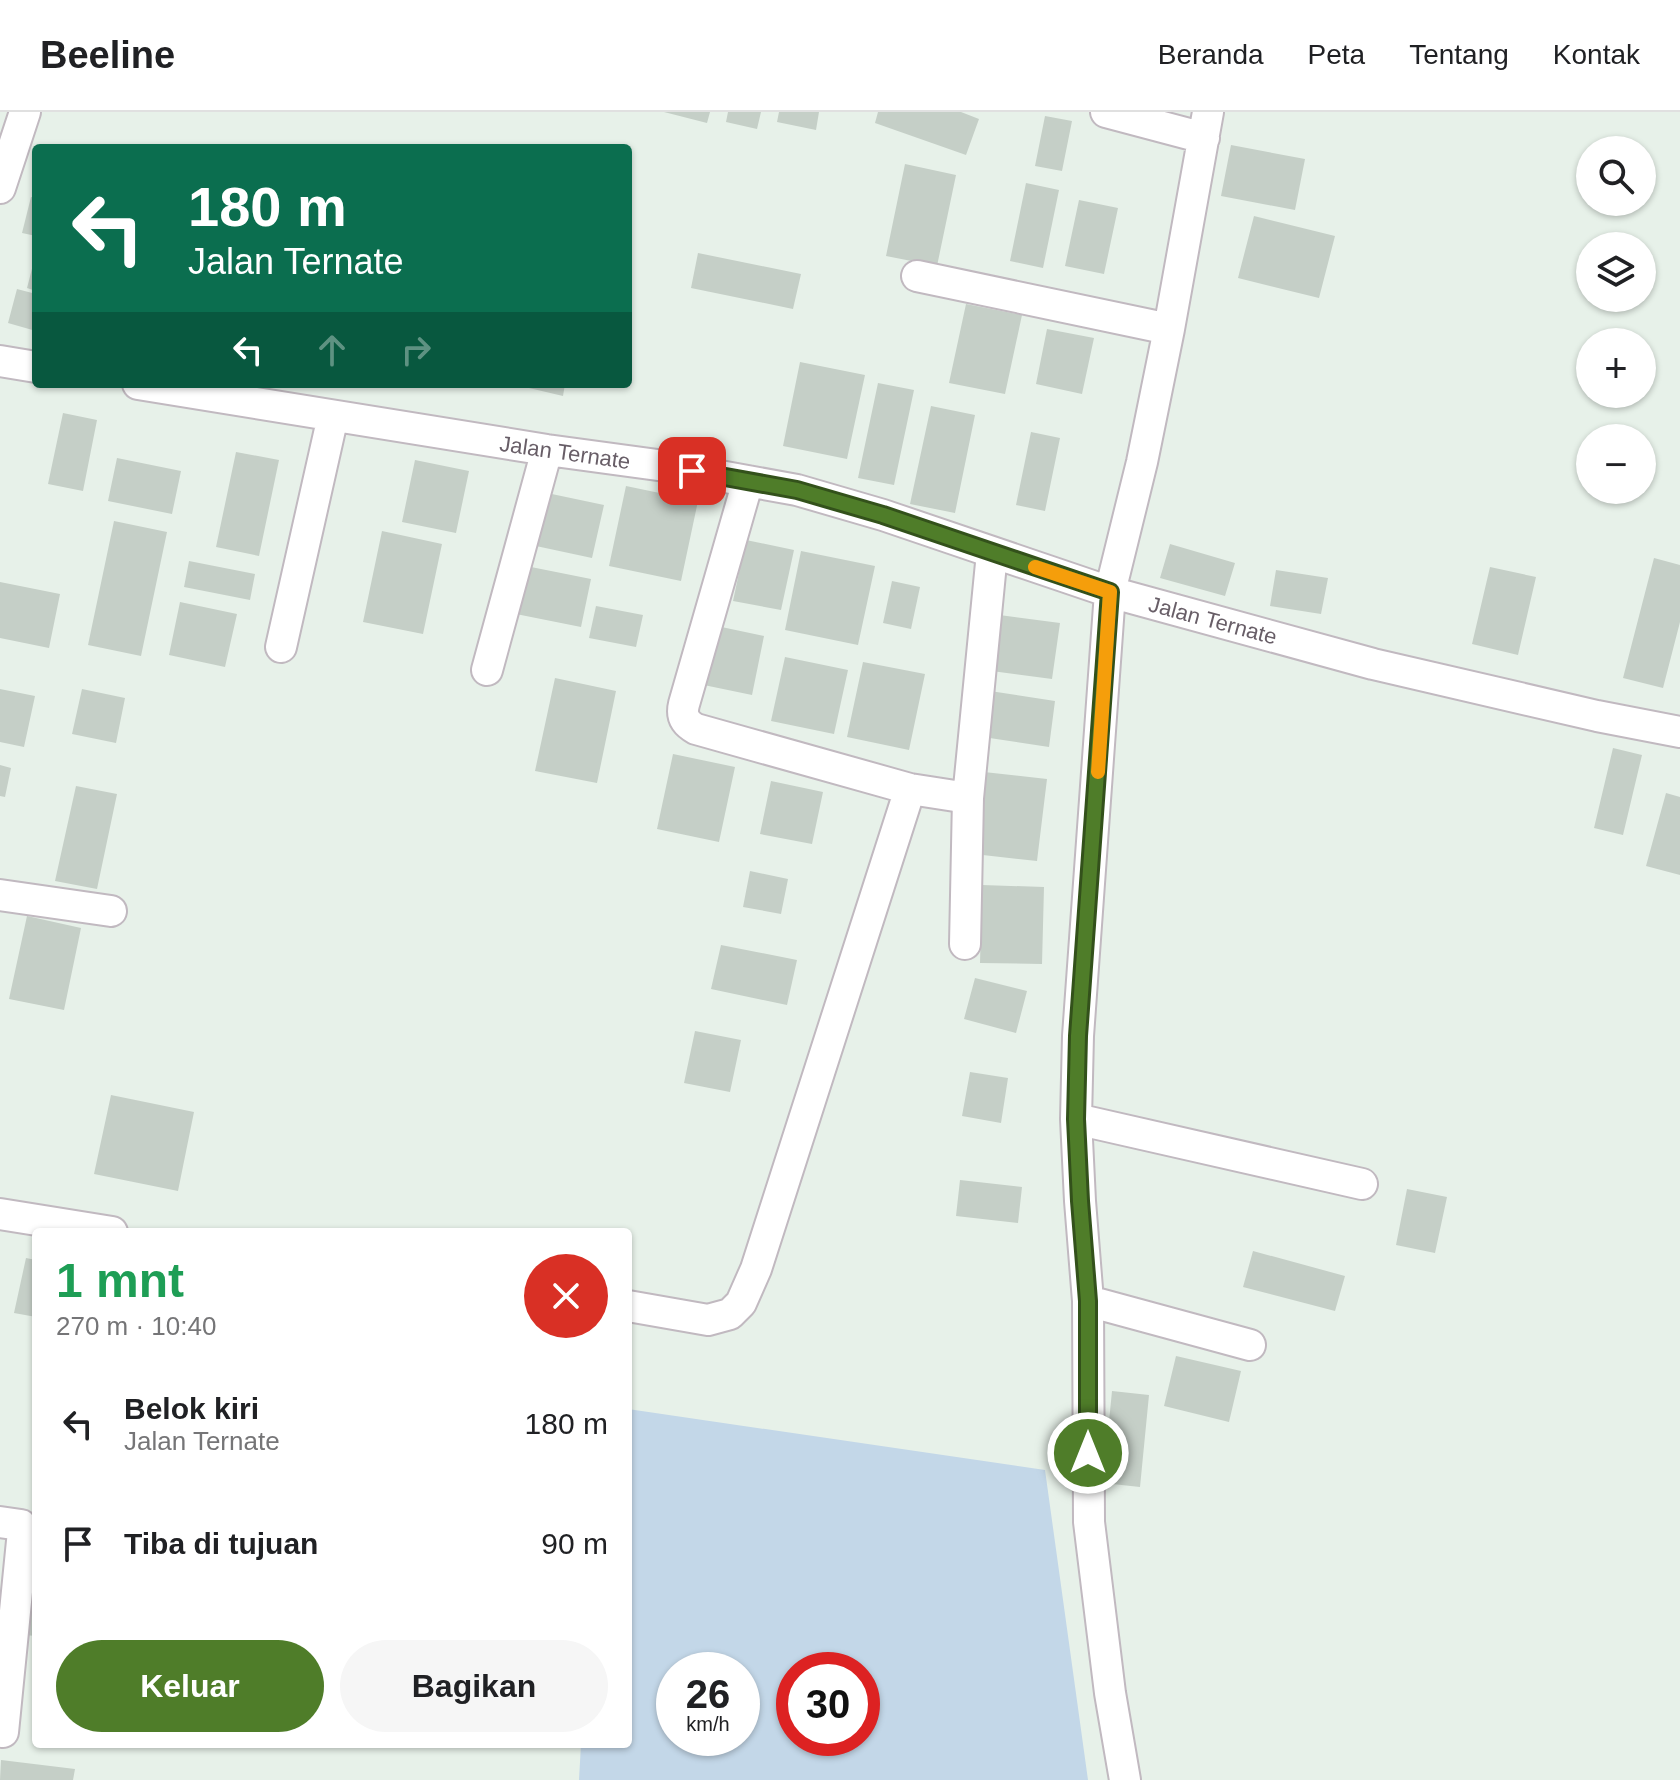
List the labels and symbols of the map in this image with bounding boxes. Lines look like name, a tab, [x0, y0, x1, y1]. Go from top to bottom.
street label: Jalan Ternate	[498, 431, 632, 474]
pin	[658, 437, 726, 505]
street label: Jalan Ternate	[1146, 591, 1280, 650]
position arrow	[1046, 1411, 1130, 1495]
speed limit sign: 30	[776, 1652, 880, 1756]

